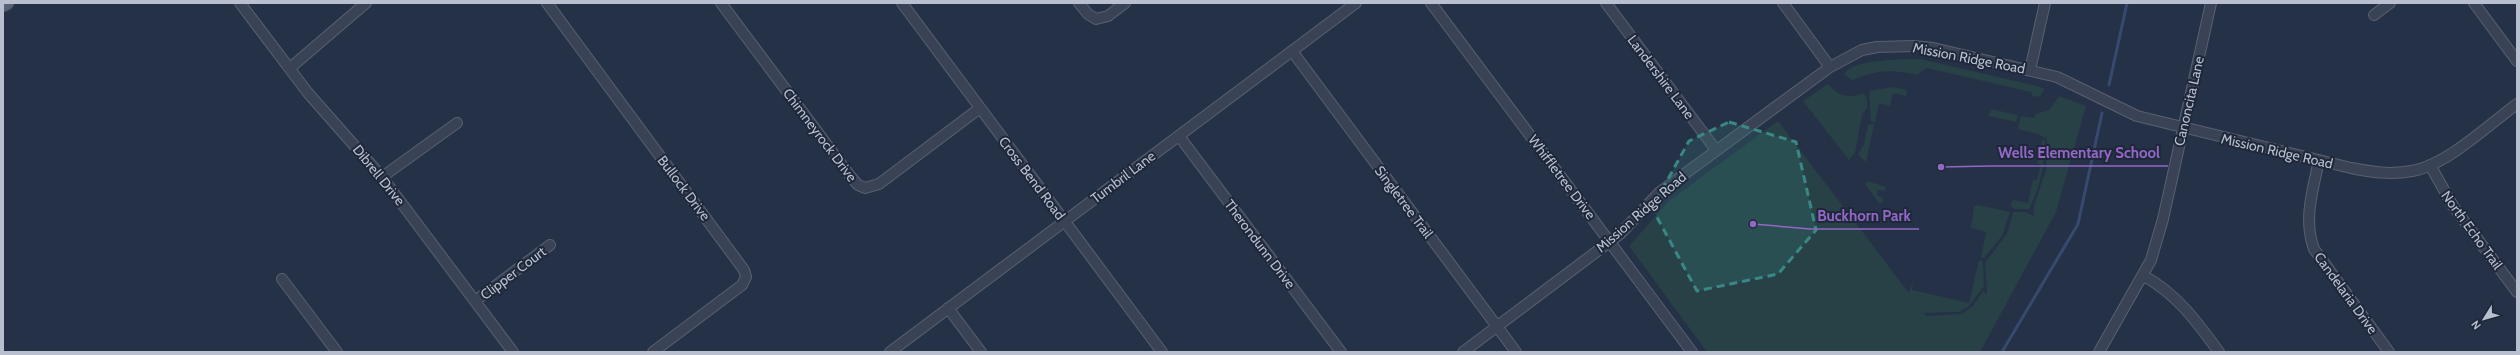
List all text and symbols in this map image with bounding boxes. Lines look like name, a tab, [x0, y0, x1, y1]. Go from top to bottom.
street label: Landershire Lane	[1624, 31, 1698, 123]
street label: Mission Ridge Road	[1911, 38, 2027, 78]
street label: Canoncita Lane	[2170, 54, 2208, 148]
street label: Chimneyrock Drive	[779, 85, 861, 185]
street label: Mission Ridge Road	[2219, 129, 2335, 173]
street label: Whiffletree Drive	[1524, 131, 1600, 223]
street label: Cross Bend Road	[995, 133, 1069, 223]
callout: Wells Elementary School	[1990, 139, 2168, 166]
street label: Dibrell Drive	[349, 141, 409, 209]
text: Wells Elementary School	[1998, 144, 2160, 162]
street label: Tumbril Lane	[1087, 147, 1159, 207]
street label: Bullock Drive	[654, 152, 714, 224]
street label: Singletree Trail	[1371, 162, 1438, 242]
street label: Mission Ridge Road	[1592, 168, 1690, 256]
street label: North Echo Trail	[2437, 187, 2507, 274]
street label: Therondunn Drive	[1221, 196, 1299, 292]
callout: Buckhorn Park	[1810, 202, 1919, 229]
text: Buckhorn Park	[1817, 207, 1911, 225]
street label: Clipper Court	[476, 242, 550, 304]
street label: Candelaria Drive	[2310, 249, 2382, 337]
north arrow	[2464, 299, 2504, 339]
text: N	[2468, 318, 2484, 332]

